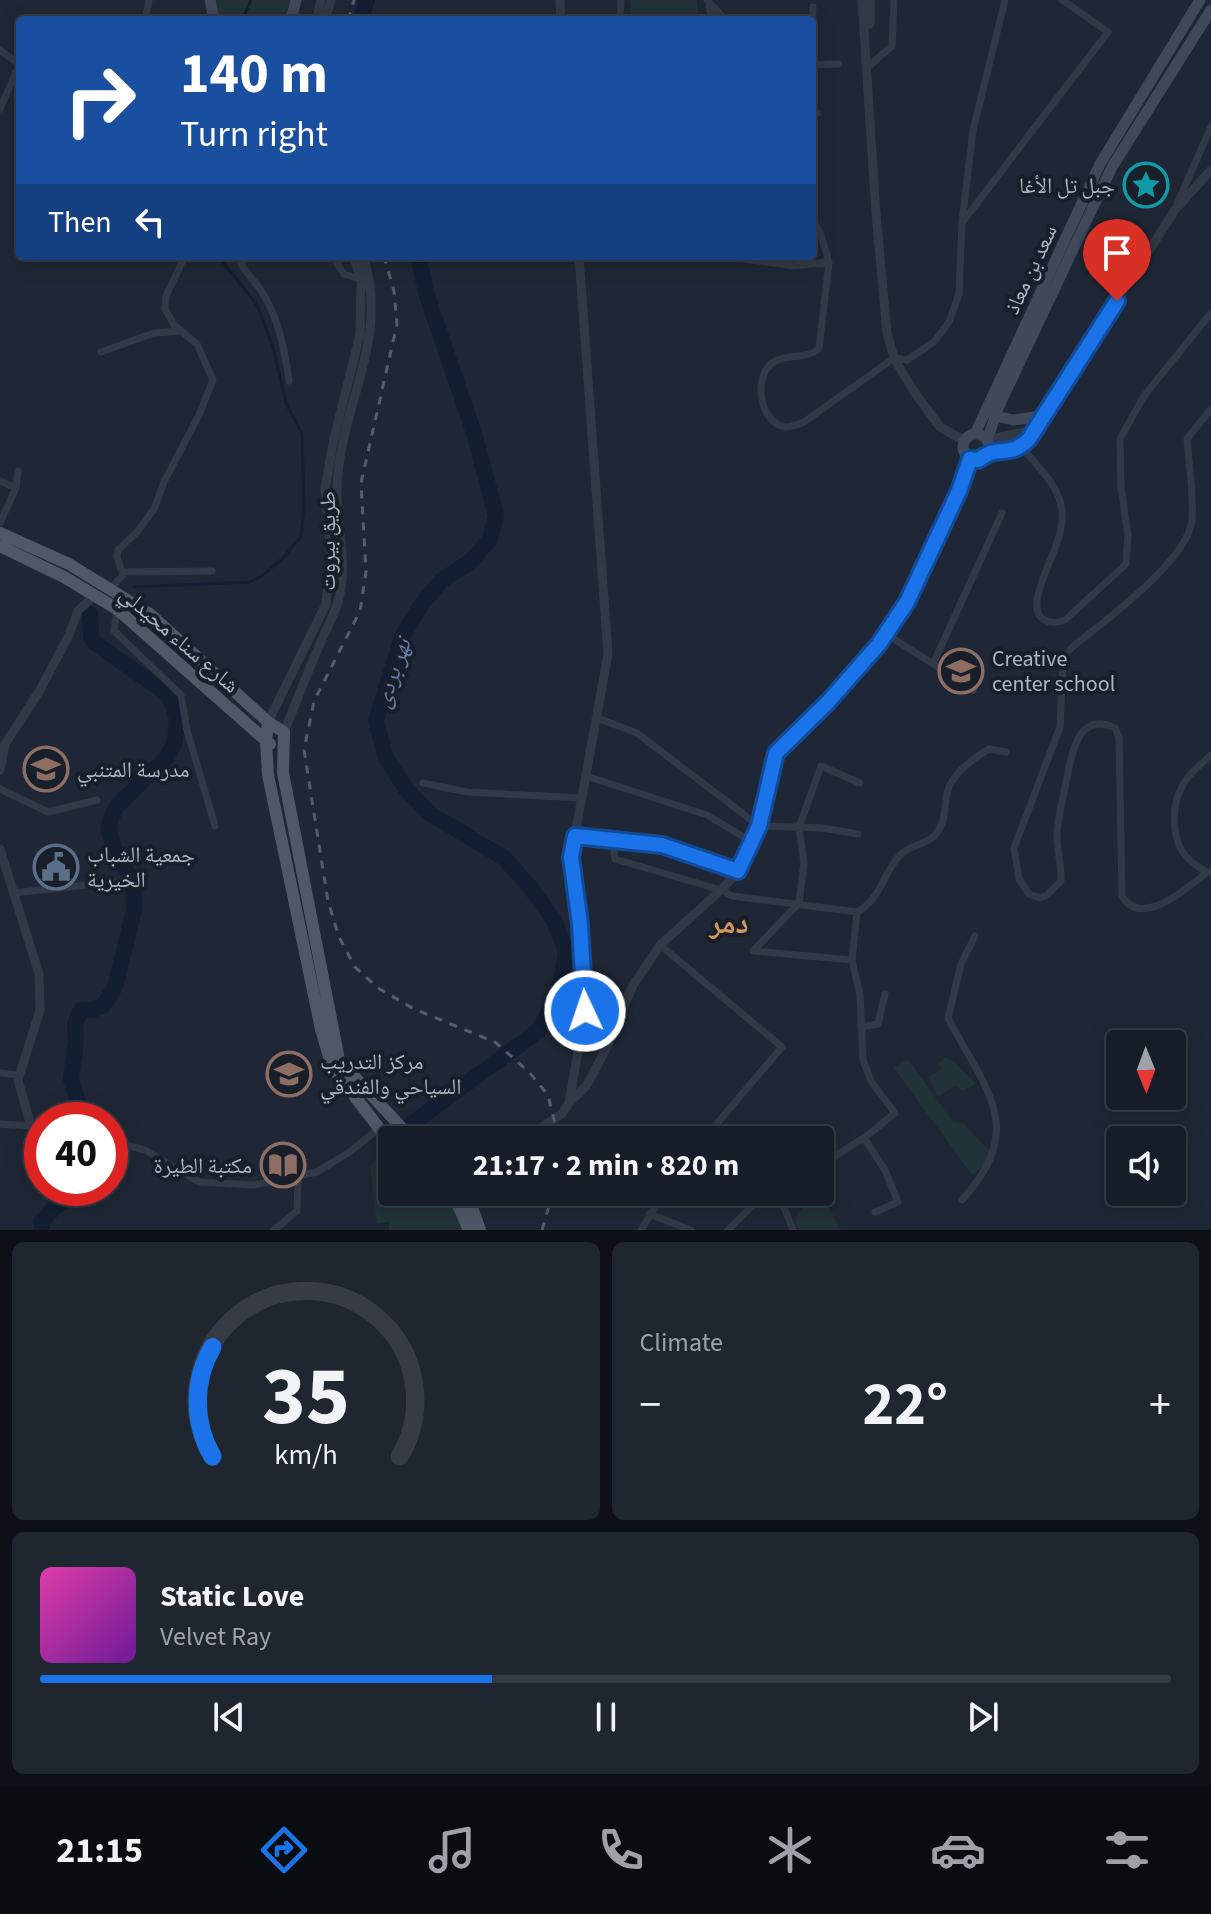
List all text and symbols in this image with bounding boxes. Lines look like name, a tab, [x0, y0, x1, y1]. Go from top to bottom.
text: 140 m	[180, 35, 328, 114]
icon: right	[48, 48, 152, 152]
text: Turn right	[180, 109, 328, 160]
place icon: جبل تل الأغا	[1122, 161, 1170, 209]
place label: جبل تل الأغا	[1019, 170, 1115, 202]
icon: left	[128, 200, 172, 244]
text: Then	[48, 201, 112, 244]
street label: سعد بن معاذ	[996, 219, 1066, 319]
pin	[1083, 219, 1151, 301]
icon: arrive	[1095, 231, 1139, 275]
street label: طريق بيروت	[312, 491, 344, 591]
street label: شارع سناء محيدلي	[112, 579, 246, 701]
water label: نهر بردى	[364, 630, 422, 713]
place label: Creative center school	[992, 643, 1115, 700]
school or university icon: Creative center school	[937, 647, 985, 695]
school or university icon: مدرسة المتنبي	[22, 745, 70, 793]
place label: مدرسة المتنبي	[77, 754, 190, 787]
place label: جمعية الشباب الخيرية	[87, 839, 195, 896]
public building icon: جمعية الشباب الخيرية	[32, 843, 80, 891]
district label: دمر	[707, 902, 749, 945]
position arrow	[543, 969, 627, 1053]
north arrow	[1106, 1030, 1186, 1110]
map controls	[1106, 1030, 1186, 1206]
place label: مركز التدريب السياحي والفندقي	[320, 1046, 461, 1104]
school or university icon: مركز التدريب السياحي والفندقي	[265, 1050, 313, 1098]
speed limit sign: 40	[24, 1102, 128, 1206]
button: sound	[1106, 1126, 1186, 1206]
library icon: مكتبة الطيرة	[259, 1141, 307, 1189]
text: 21:17 · 2 min · 820 m	[473, 1144, 739, 1187]
place label: مكتبة الطيرة	[154, 1150, 252, 1182]
text: Climate	[640, 1324, 723, 1361]
text: 35	[262, 1338, 350, 1456]
text: 22°	[863, 1363, 948, 1448]
text: −	[640, 1374, 661, 1437]
text: +	[1149, 1374, 1171, 1437]
text: km/h	[274, 1435, 337, 1475]
text: Static Love	[160, 1575, 304, 1618]
text: Velvet Ray	[160, 1618, 271, 1655]
icon: previous	[207, 1695, 251, 1739]
icon: pause	[584, 1695, 628, 1739]
icon: next	[961, 1695, 1005, 1739]
icon: directions	[256, 1822, 312, 1878]
icon: music	[424, 1822, 480, 1878]
icon: phone	[593, 1822, 649, 1878]
icon: climate	[762, 1822, 818, 1878]
icon: car	[930, 1822, 986, 1878]
icon: filters	[1099, 1822, 1155, 1878]
text: 21:15	[56, 1825, 143, 1876]

